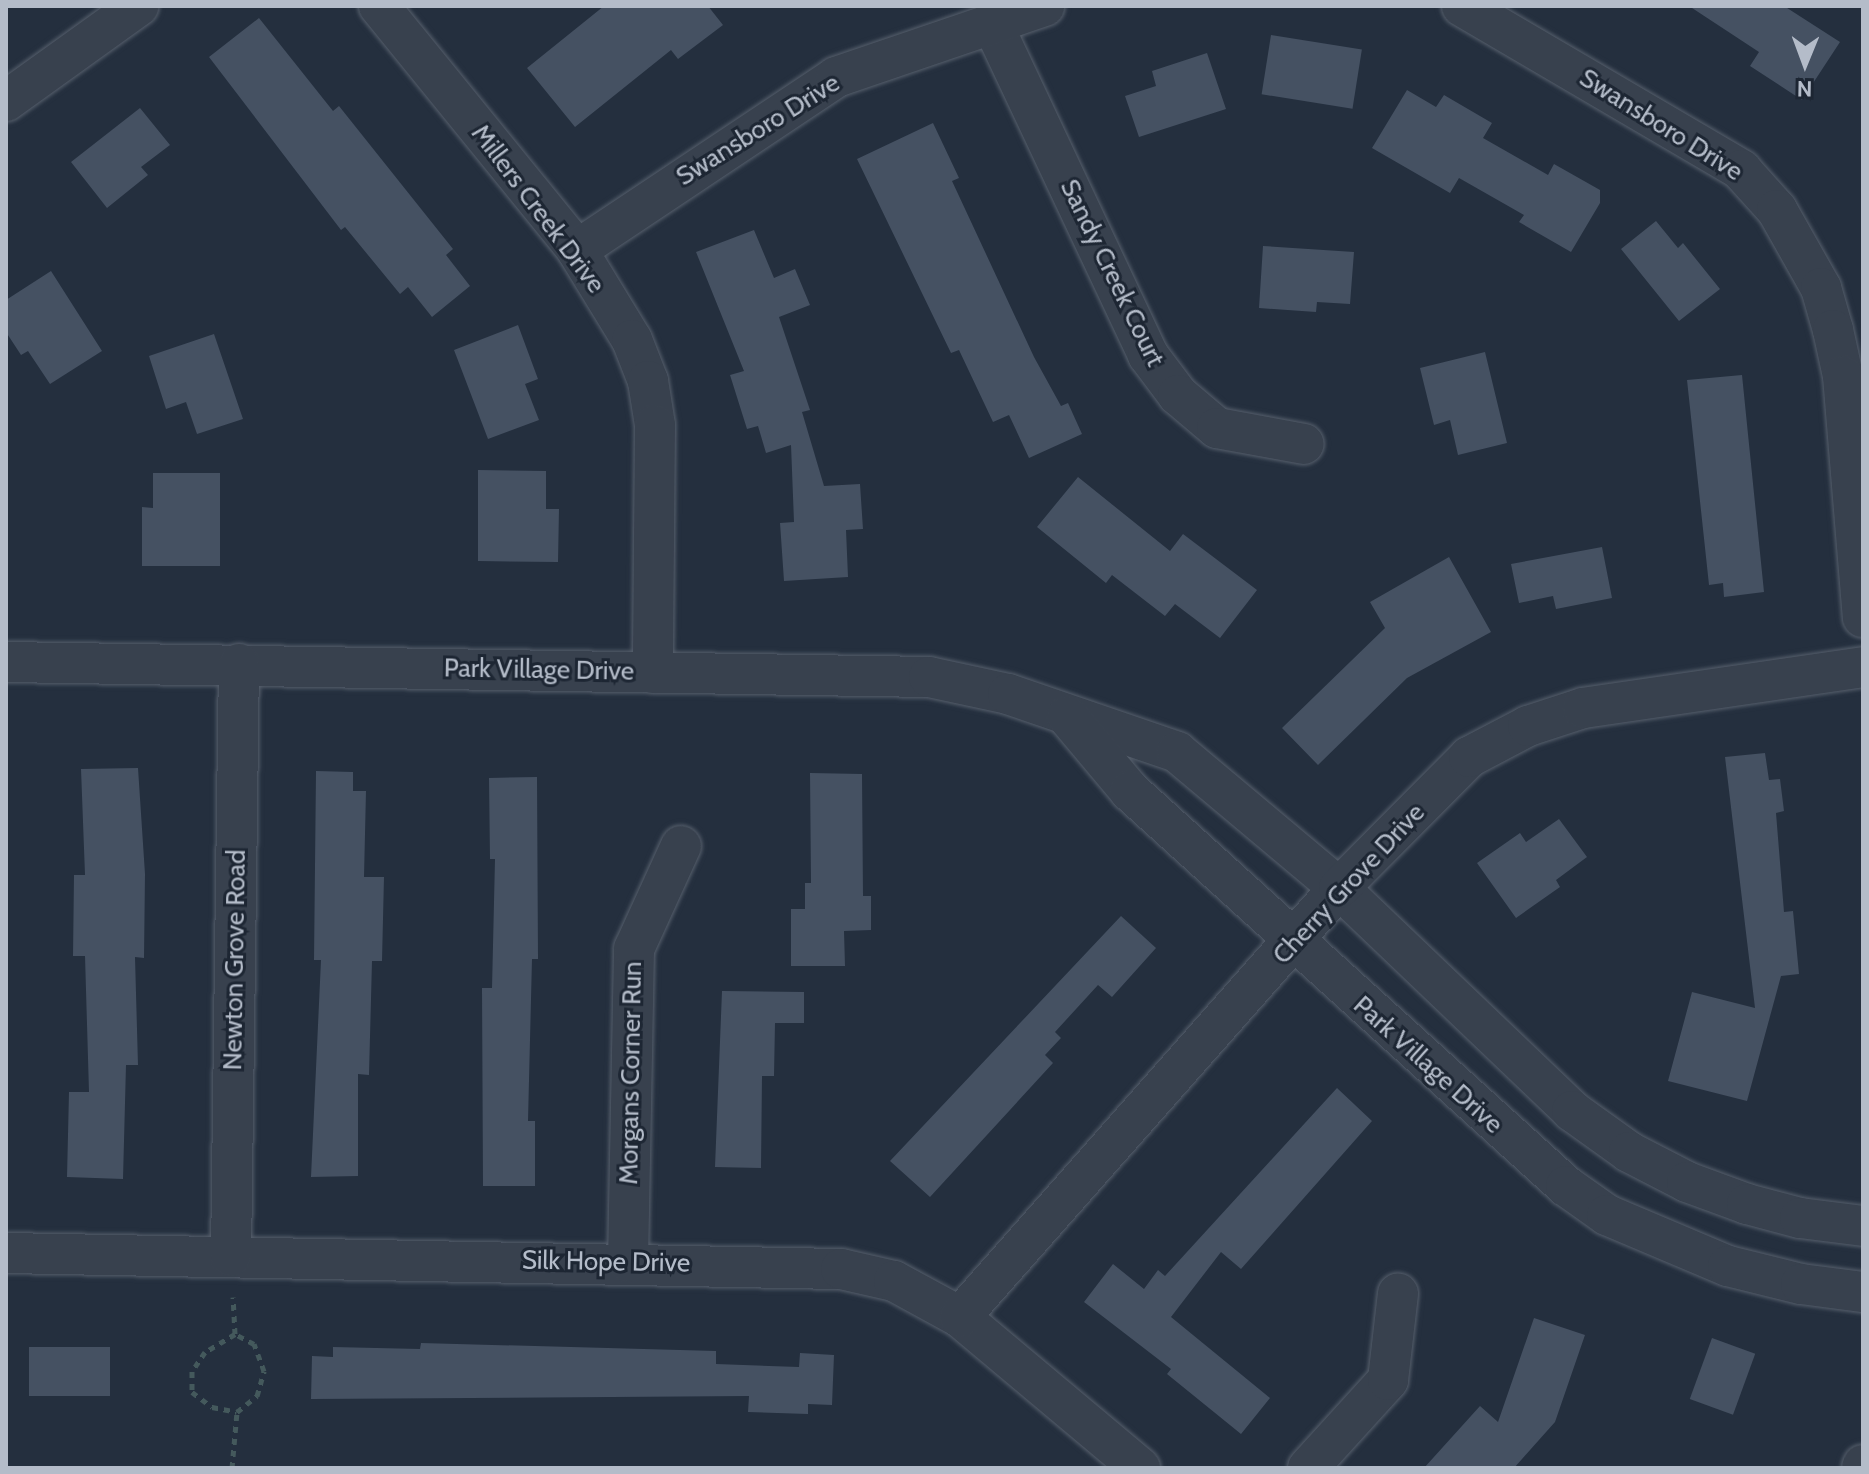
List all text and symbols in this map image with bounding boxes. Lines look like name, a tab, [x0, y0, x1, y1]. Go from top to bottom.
north arrow	[1765, 24, 1845, 104]
street label: Swansboro Drive	[1574, 62, 1748, 188]
street label: Swansboro Drive	[671, 67, 845, 193]
text: N	[1797, 75, 1813, 102]
street label: Millers Creek Drive	[465, 119, 611, 299]
street label: Sandy Creek Court	[1053, 174, 1171, 372]
street label: Park Village Drive	[444, 653, 634, 687]
street label: Cherry Grove Drive	[1267, 797, 1431, 971]
street label: Newton Grove Road	[217, 849, 253, 1071]
street label: Morgans Corner Run	[613, 961, 649, 1185]
street label: Park Village Drive	[1347, 990, 1509, 1140]
street label: Silk Hope Drive	[522, 1245, 690, 1279]

